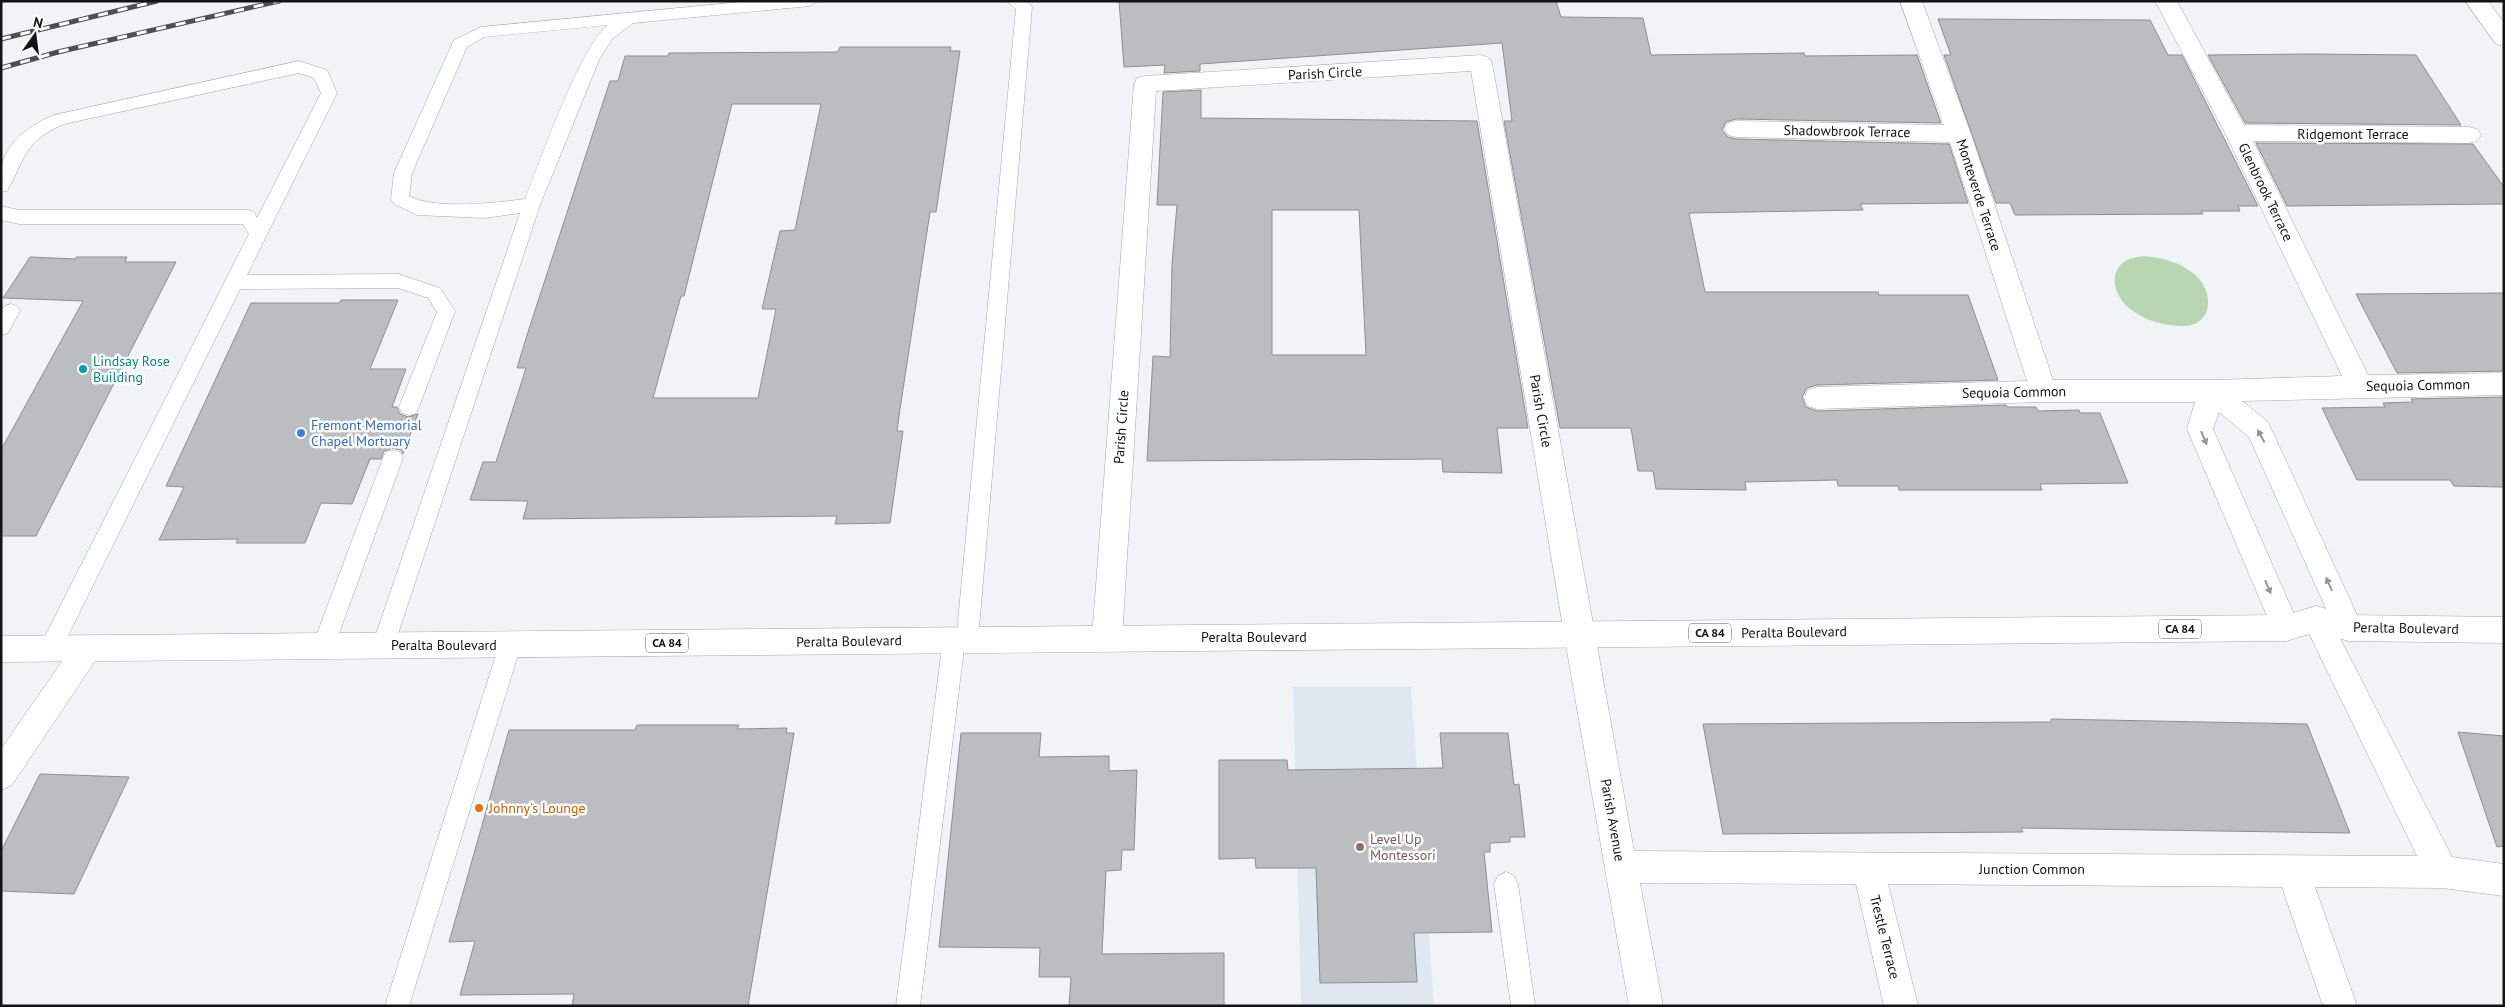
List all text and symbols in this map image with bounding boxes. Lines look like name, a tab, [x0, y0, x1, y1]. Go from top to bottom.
north arrow	[10, 10, 60, 60]
text: N	[32, 13, 45, 32]
street label: Parish Circle	[1288, 62, 1362, 84]
street label: Shadowbrook Terrace	[1783, 121, 1911, 141]
street label: Ridgemont Terrace	[2297, 125, 2409, 143]
street label: Monteverde Terrace	[1952, 137, 2006, 253]
street label: Glenbrook Terrace	[2234, 140, 2298, 244]
place label: Lindsay Rose Building	[93, 352, 170, 386]
marker: Lindsay Rose Building	[77, 363, 89, 375]
street label: Parish Circle	[1526, 373, 1556, 449]
street label: Sequoia Common	[2366, 375, 2470, 395]
street label: Sequoia Common	[1962, 382, 2066, 402]
street label: Parish Circle	[1109, 389, 1133, 465]
place label: Fremont Memorial Chapel Mortuary	[311, 416, 422, 450]
marker: Fremont Memorial Chapel Mortuary	[295, 427, 307, 439]
one-way arrow	[2257, 429, 2265, 443]
one-way arrow	[2201, 431, 2209, 445]
one-way arrow	[2324, 577, 2332, 591]
one-way arrow	[2265, 580, 2273, 594]
street label: Peralta Boulevard	[2353, 618, 2459, 638]
road number: CA 84	[2159, 620, 2201, 638]
street label: Peralta Boulevard	[1741, 622, 1847, 642]
road number: CA 84	[1689, 624, 1731, 642]
street label: Peralta Boulevard	[1201, 628, 1307, 646]
street label: Peralta Boulevard	[796, 631, 902, 651]
road number: CA 84	[646, 634, 688, 652]
street label: Peralta Boulevard	[391, 636, 497, 654]
street label: Parish Avenue	[1597, 777, 1629, 863]
place label: Johnny's Lounge	[488, 799, 586, 817]
marker: Johnny's Lounge	[473, 802, 485, 814]
place label: Level Up Montessori	[1370, 830, 1436, 864]
marker: Level Up Montessori	[1354, 841, 1366, 853]
street label: Junction Common	[1978, 860, 2085, 878]
street label: Trestle Terrace	[1866, 893, 1904, 981]

